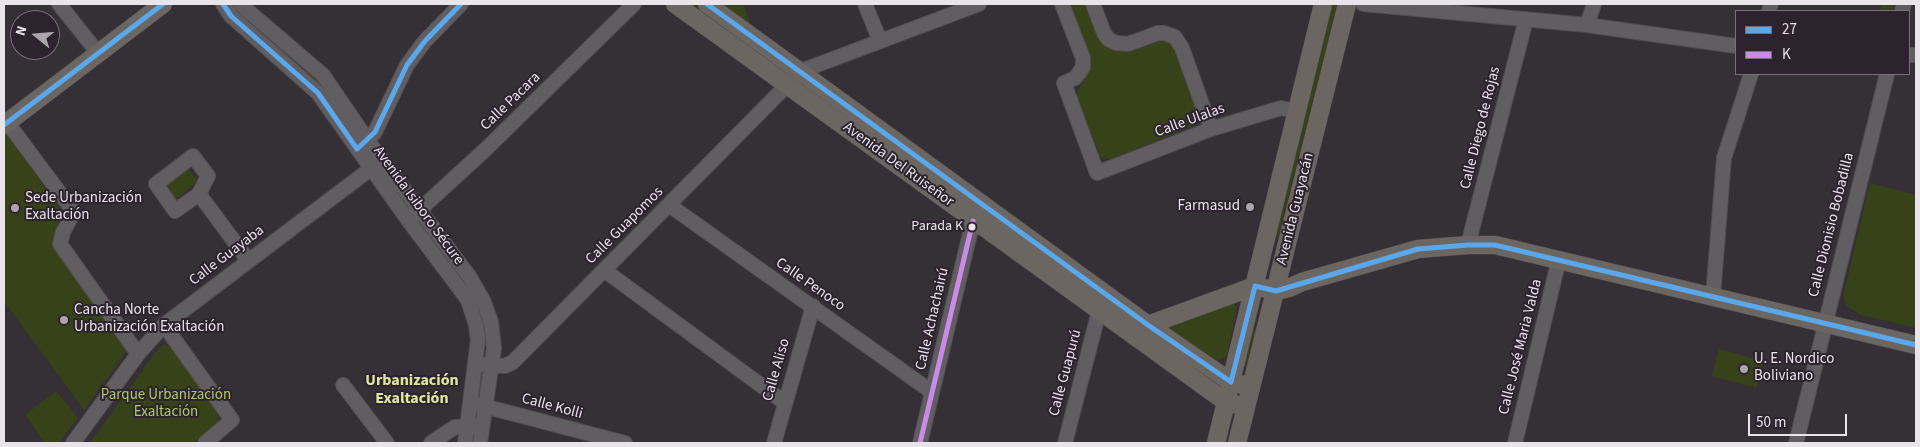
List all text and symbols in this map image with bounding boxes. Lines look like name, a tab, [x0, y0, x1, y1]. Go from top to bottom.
north arrow	[10, 10, 60, 60]
legend	[1735, 10, 1910, 75]
text: 27	[1782, 19, 1797, 40]
text: N	[11, 24, 33, 38]
text: K	[1782, 44, 1791, 65]
street label: Calle Diego de Rojas	[1457, 65, 1505, 191]
street label: Calle Pacara	[477, 69, 545, 135]
street label: Calle Ulalas	[1153, 100, 1227, 142]
street label: Avenida Del Ruiseñor	[839, 119, 957, 211]
street label: Avenida Isiboro Sécure	[369, 143, 467, 269]
street label: Avenida Guayacán	[1273, 151, 1319, 267]
street label: Calle Dionisio Bobadilla	[1805, 151, 1859, 299]
street label: Calle Guapomos	[582, 183, 668, 269]
place label: Sede Urbanización Exaltación	[25, 190, 142, 225]
place label: Farmasud	[1178, 198, 1240, 216]
marker: Farmasud	[1244, 201, 1256, 213]
marker: Sede Urbanización Exaltación	[9, 202, 21, 214]
place label: Parada K	[911, 219, 963, 235]
street label: Calle Guayaba	[186, 222, 268, 290]
marker: Parada K	[967, 222, 977, 232]
street label: Calle Penoco	[772, 254, 848, 316]
street label: Calle Achachairú	[912, 266, 954, 372]
street label: Calle José Maria Valda	[1495, 277, 1547, 417]
place label: Cancha Norte Urbanización Exaltación	[74, 302, 224, 337]
marker: Cancha Norte Urbanización Exaltación	[58, 314, 70, 326]
street label: Calle Guapurú	[1046, 328, 1086, 418]
street label: Calle Aliso	[759, 337, 795, 403]
place label: U. E. Nordico Boliviano	[1754, 351, 1834, 386]
marker: U. E. Nordico Boliviano	[1738, 363, 1750, 375]
district label: Urbanización Exaltación	[365, 371, 459, 409]
park label: Parque Urbanización Exaltación	[101, 387, 231, 422]
street label: Calle Kolli	[520, 390, 584, 424]
scale bar	[1750, 404, 1849, 436]
text: 50 m	[1756, 412, 1786, 433]

